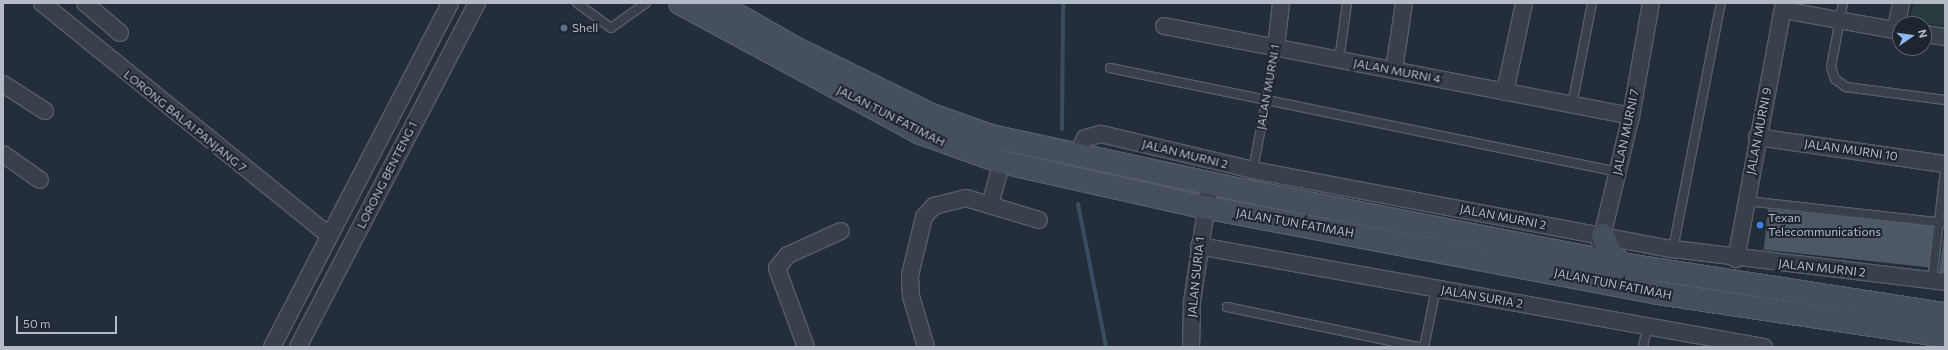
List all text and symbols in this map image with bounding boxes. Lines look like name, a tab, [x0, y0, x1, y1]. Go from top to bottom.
north arrow	[1892, 16, 1932, 56]
place label: Shell	[572, 21, 598, 35]
marker: Shell	[559, 23, 569, 33]
text: N	[1916, 28, 1930, 39]
street label: JALAN MURNI 1	[1253, 43, 1283, 131]
street label: JALAN MURNI 4	[1352, 56, 1442, 86]
street label: LORONG BALAI PANJANG 7	[121, 67, 249, 175]
street label: JALAN TUN FATIMAH	[834, 82, 948, 150]
street label: JALAN MURNI 9	[1743, 86, 1775, 176]
street label: JALAN MURNI 7	[1610, 88, 1642, 176]
street label: LORONG BENTENG 1	[354, 119, 420, 231]
street label: JALAN MURNI 2	[1141, 136, 1229, 172]
street label: JALAN MURNI 10	[1803, 136, 1899, 164]
street label: JALAN MURNI 2	[1459, 202, 1547, 232]
street label: JALAN TUN FATIMAH	[1235, 206, 1355, 240]
place label: Texan Telecommunications	[1768, 211, 1881, 239]
marker: Texan Telecommunications	[1755, 220, 1765, 230]
street label: JALAN SURIA 1	[1185, 236, 1207, 318]
street label: JALAN MURNI 2	[1778, 256, 1866, 280]
street label: JALAN TUN FATIMAH	[1553, 266, 1673, 302]
street label: JALAN SURIA 2	[1440, 283, 1524, 311]
scale bar	[18, 308, 119, 334]
text: 50 m	[23, 316, 51, 330]

